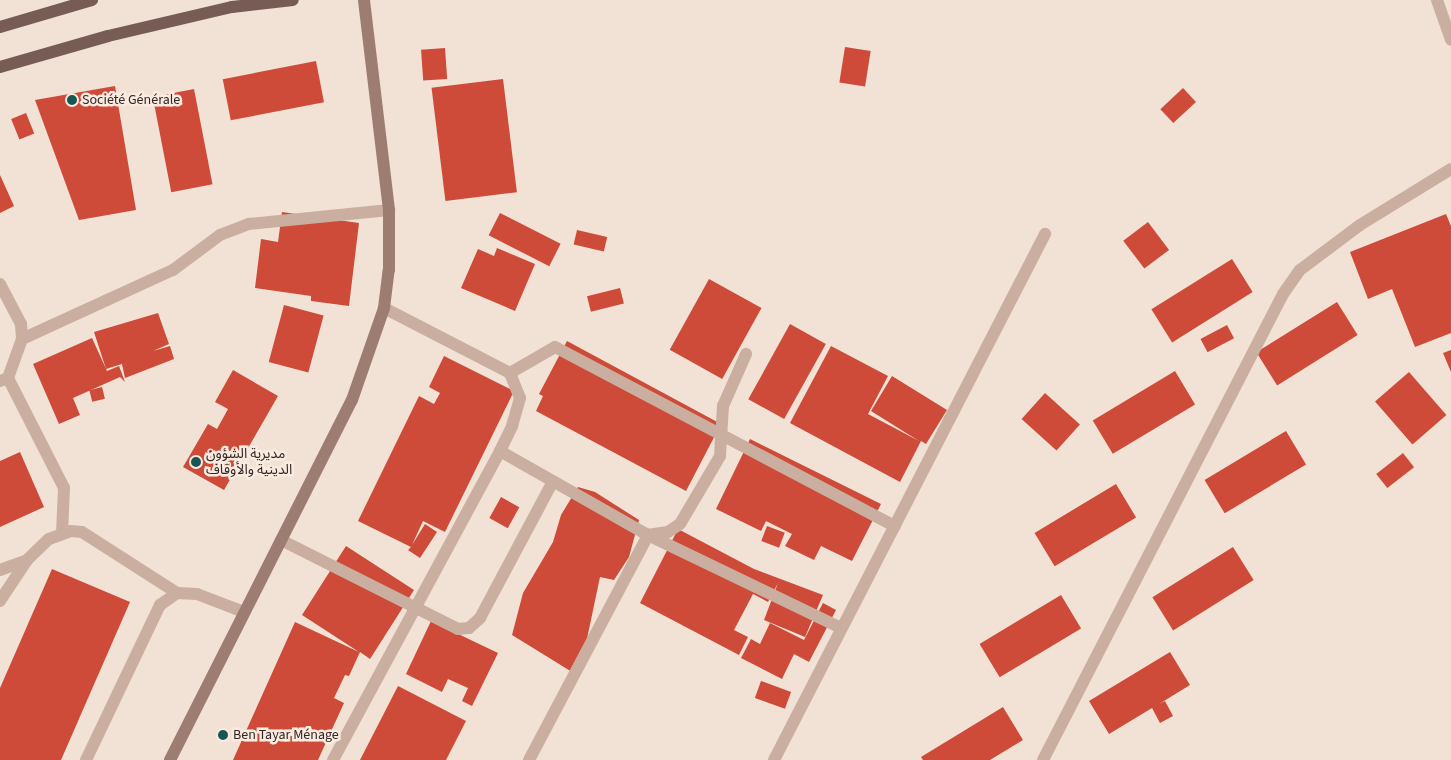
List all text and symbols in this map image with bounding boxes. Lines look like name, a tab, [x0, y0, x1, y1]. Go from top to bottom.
place label: Société Générale	[82, 92, 180, 108]
marker: Société Générale	[66, 94, 78, 106]
place label: مديرية الشؤون الدينية والأوقاف	[206, 446, 292, 478]
marker: مديرية الشؤون الدينية والأوقاف	[190, 456, 202, 468]
place label: Ben Tayar Ménage	[233, 727, 339, 743]
marker: Ben Tayar Ménage	[217, 729, 229, 741]

